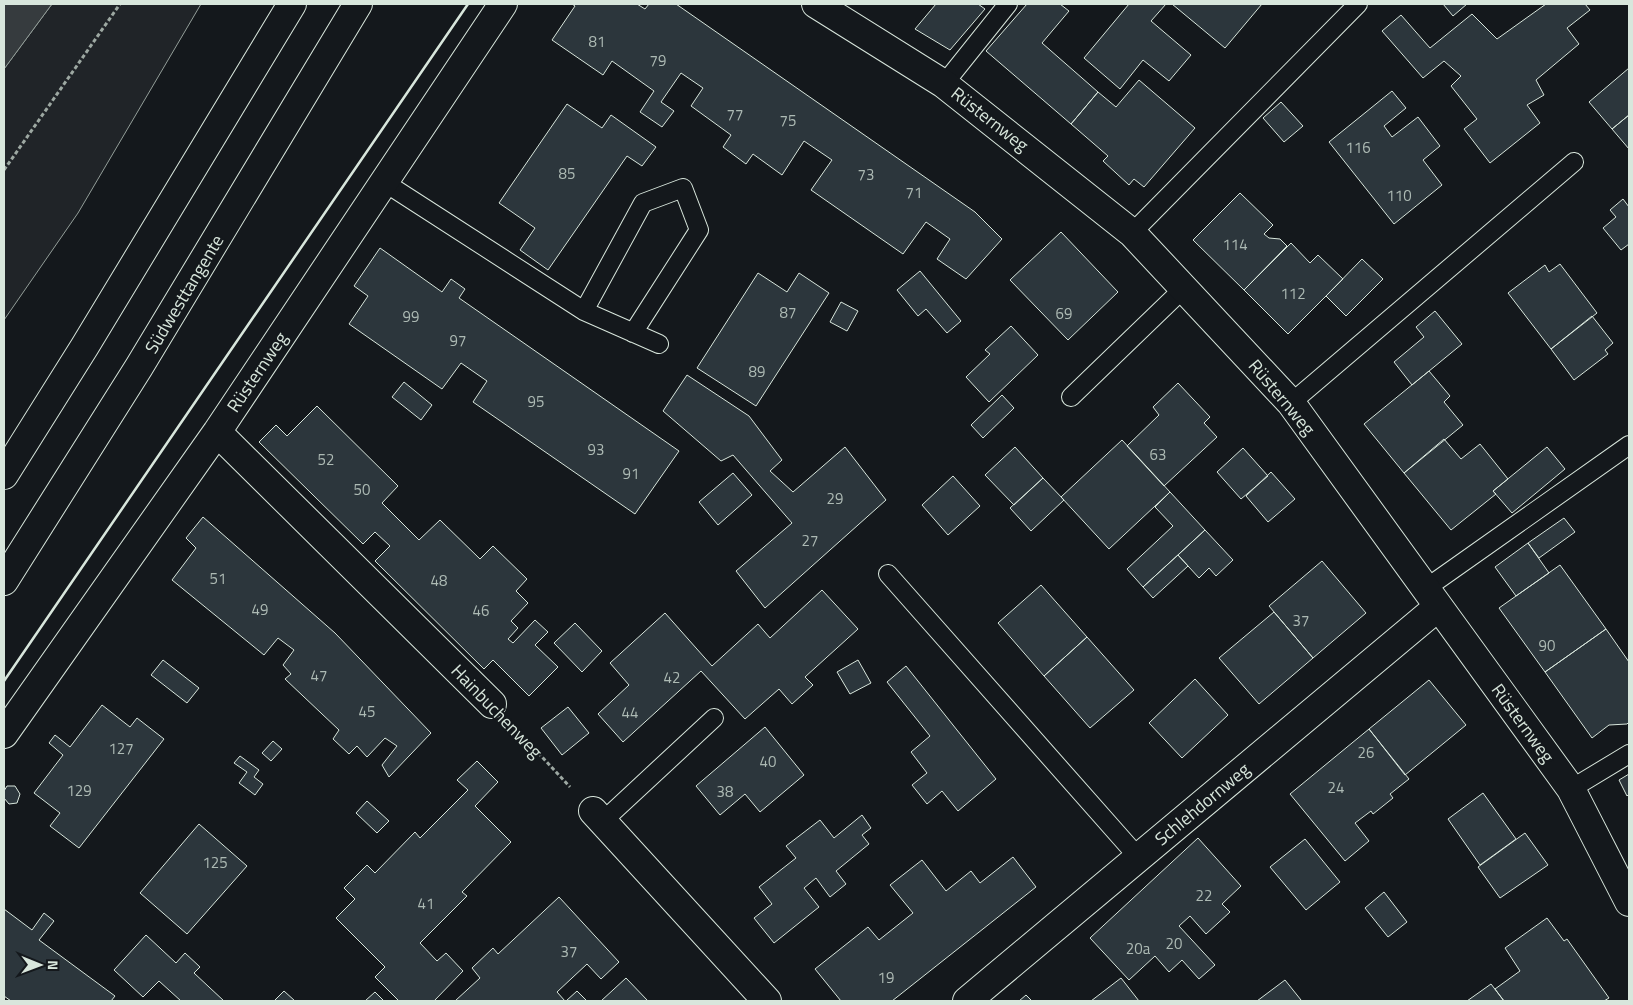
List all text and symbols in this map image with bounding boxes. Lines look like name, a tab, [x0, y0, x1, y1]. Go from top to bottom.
house number: 81	[589, 30, 605, 53]
house number: 79	[650, 49, 666, 72]
street label: Rüsternweg	[945, 80, 1035, 158]
house number: 77	[727, 103, 743, 126]
house number: 75	[780, 109, 796, 132]
house number: 116	[1345, 136, 1371, 159]
house number: 85	[559, 162, 575, 185]
house number: 73	[858, 163, 874, 186]
house number: 71	[906, 181, 922, 204]
house number: 110	[1386, 184, 1412, 207]
street label: Südwesttangente	[138, 229, 230, 359]
house number: 114	[1222, 233, 1248, 256]
house number: 112	[1280, 282, 1306, 305]
house number: 87	[780, 301, 796, 324]
house number: 69	[1056, 302, 1072, 325]
house number: 99	[403, 305, 419, 328]
street label: Rüsternweg	[220, 326, 294, 418]
house number: 97	[450, 329, 466, 352]
street label: Rüsternweg	[1242, 353, 1322, 441]
house number: 89	[749, 360, 765, 383]
house number: 95	[528, 390, 544, 413]
house number: 93	[588, 438, 604, 461]
house number: 63	[1150, 443, 1166, 466]
house number: 52	[318, 448, 334, 471]
house number: 91	[623, 462, 639, 485]
house number: 50	[354, 478, 370, 501]
house number: 29	[827, 487, 843, 510]
house number: 27	[802, 529, 818, 552]
house number: 51	[210, 567, 226, 590]
house number: 48	[431, 569, 447, 592]
house number: 49	[252, 598, 268, 621]
house number: 46	[473, 599, 489, 622]
house number: 37	[1293, 609, 1309, 632]
house number: 90	[1539, 634, 1555, 657]
street label: Hainbuchenweg	[445, 658, 549, 764]
house number: 47	[311, 664, 327, 687]
house number: 42	[664, 666, 680, 689]
street label: Rüsternweg	[1485, 678, 1561, 768]
house number: 45	[359, 700, 375, 723]
house number: 44	[622, 701, 638, 724]
house number: 127	[108, 737, 134, 760]
house number: 26	[1358, 741, 1374, 764]
house number: 40	[760, 750, 776, 773]
street label: Schlehdornweg	[1149, 756, 1255, 852]
house number: 24	[1328, 776, 1344, 799]
house number: 129	[66, 779, 92, 802]
house number: 38	[717, 780, 733, 803]
house number: 125	[202, 851, 228, 874]
house number: 22	[1196, 884, 1212, 907]
house number: 41	[418, 892, 434, 915]
house number: 20	[1166, 932, 1182, 955]
house number: 20a	[1126, 937, 1151, 960]
north arrow	[15, 940, 65, 990]
house number: 37	[561, 940, 577, 963]
text: N	[43, 960, 64, 970]
house number: 19	[878, 966, 894, 989]

